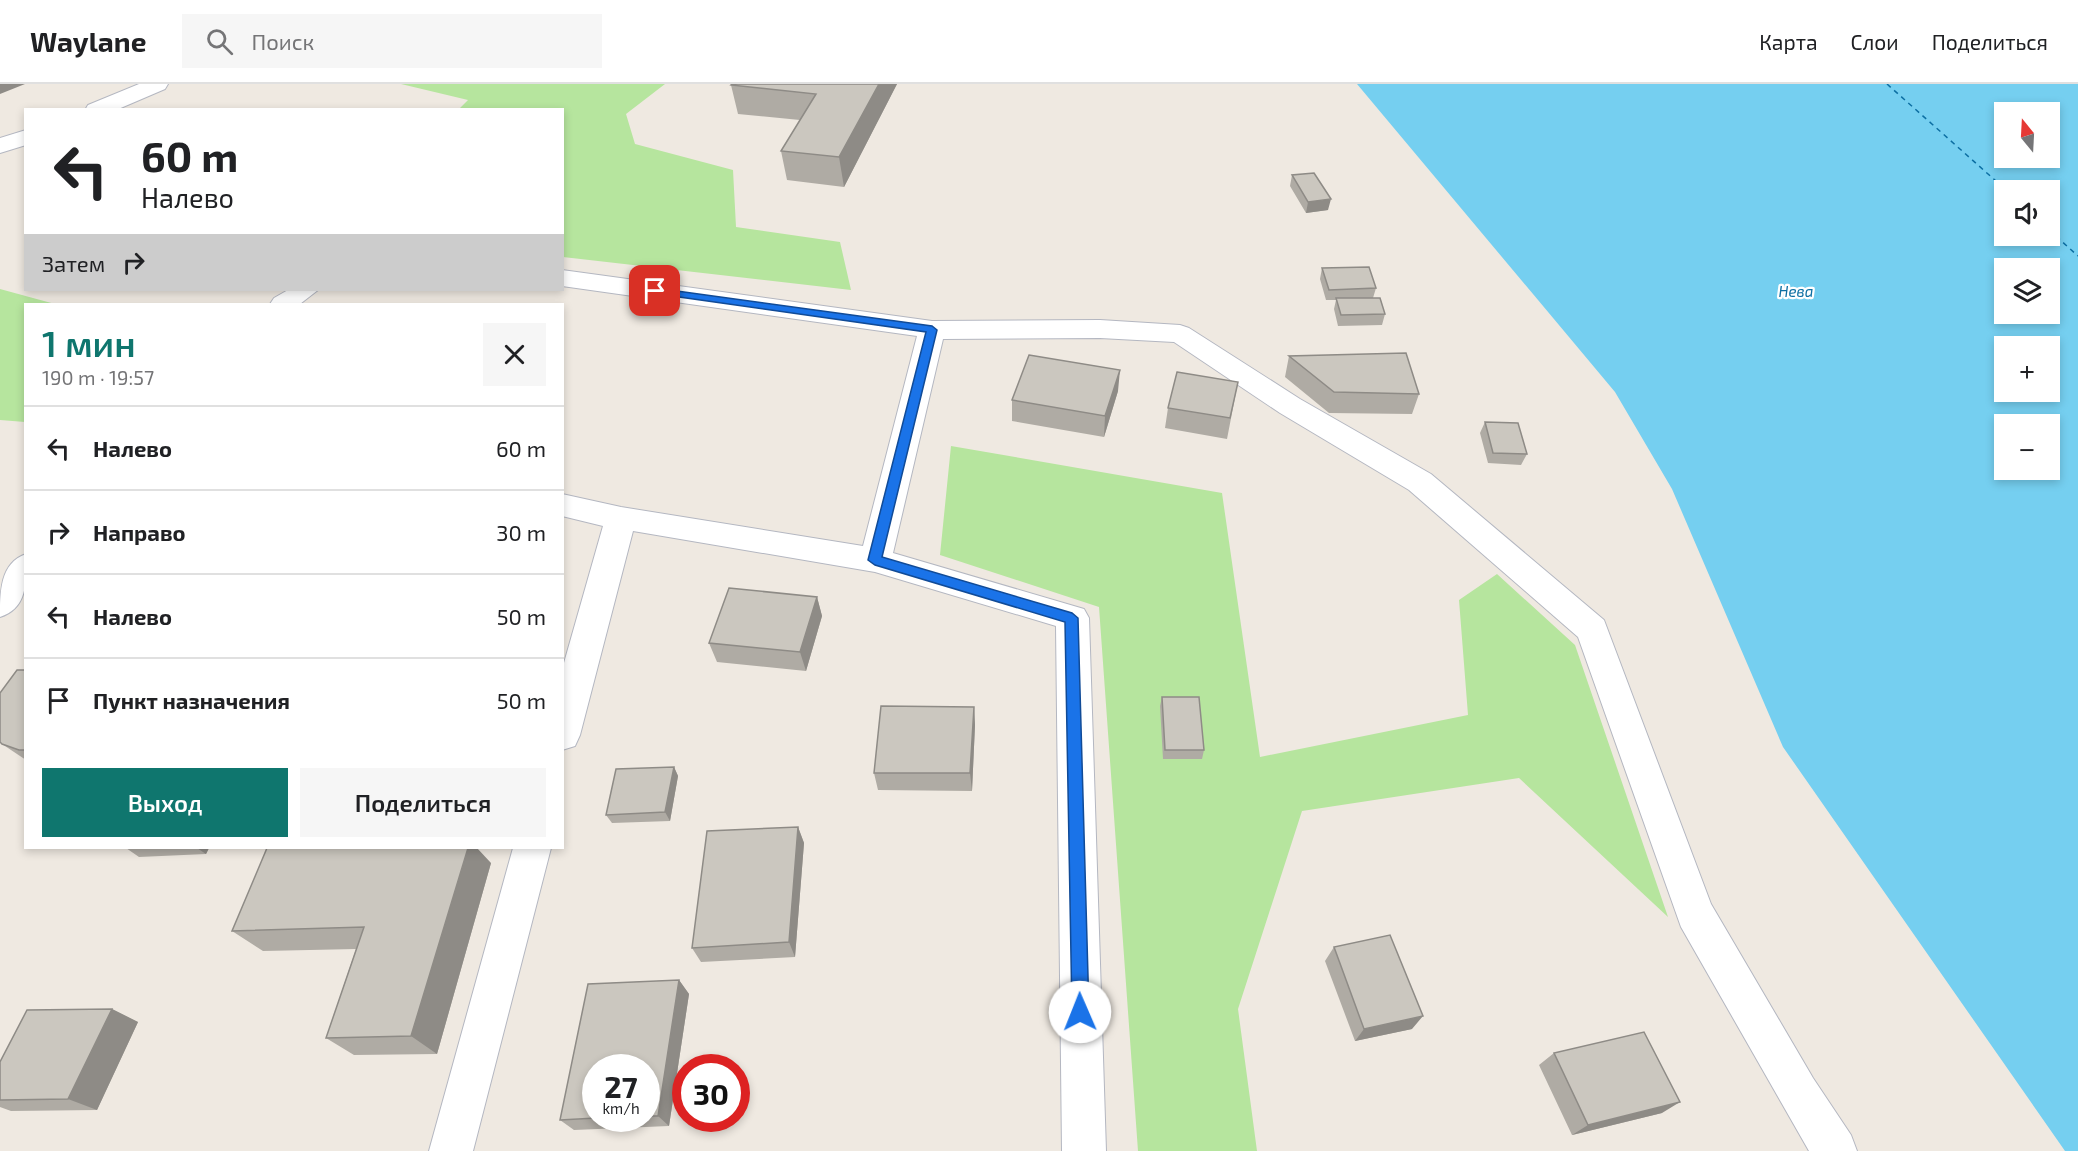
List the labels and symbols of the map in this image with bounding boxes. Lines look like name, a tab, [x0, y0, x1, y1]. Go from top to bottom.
north arrow	[1994, 102, 2060, 168]
pin	[629, 265, 680, 316]
water label: Нева	[1779, 282, 1813, 300]
position arrow	[1048, 980, 1112, 1044]
speed limit sign: 30	[672, 1054, 750, 1132]

